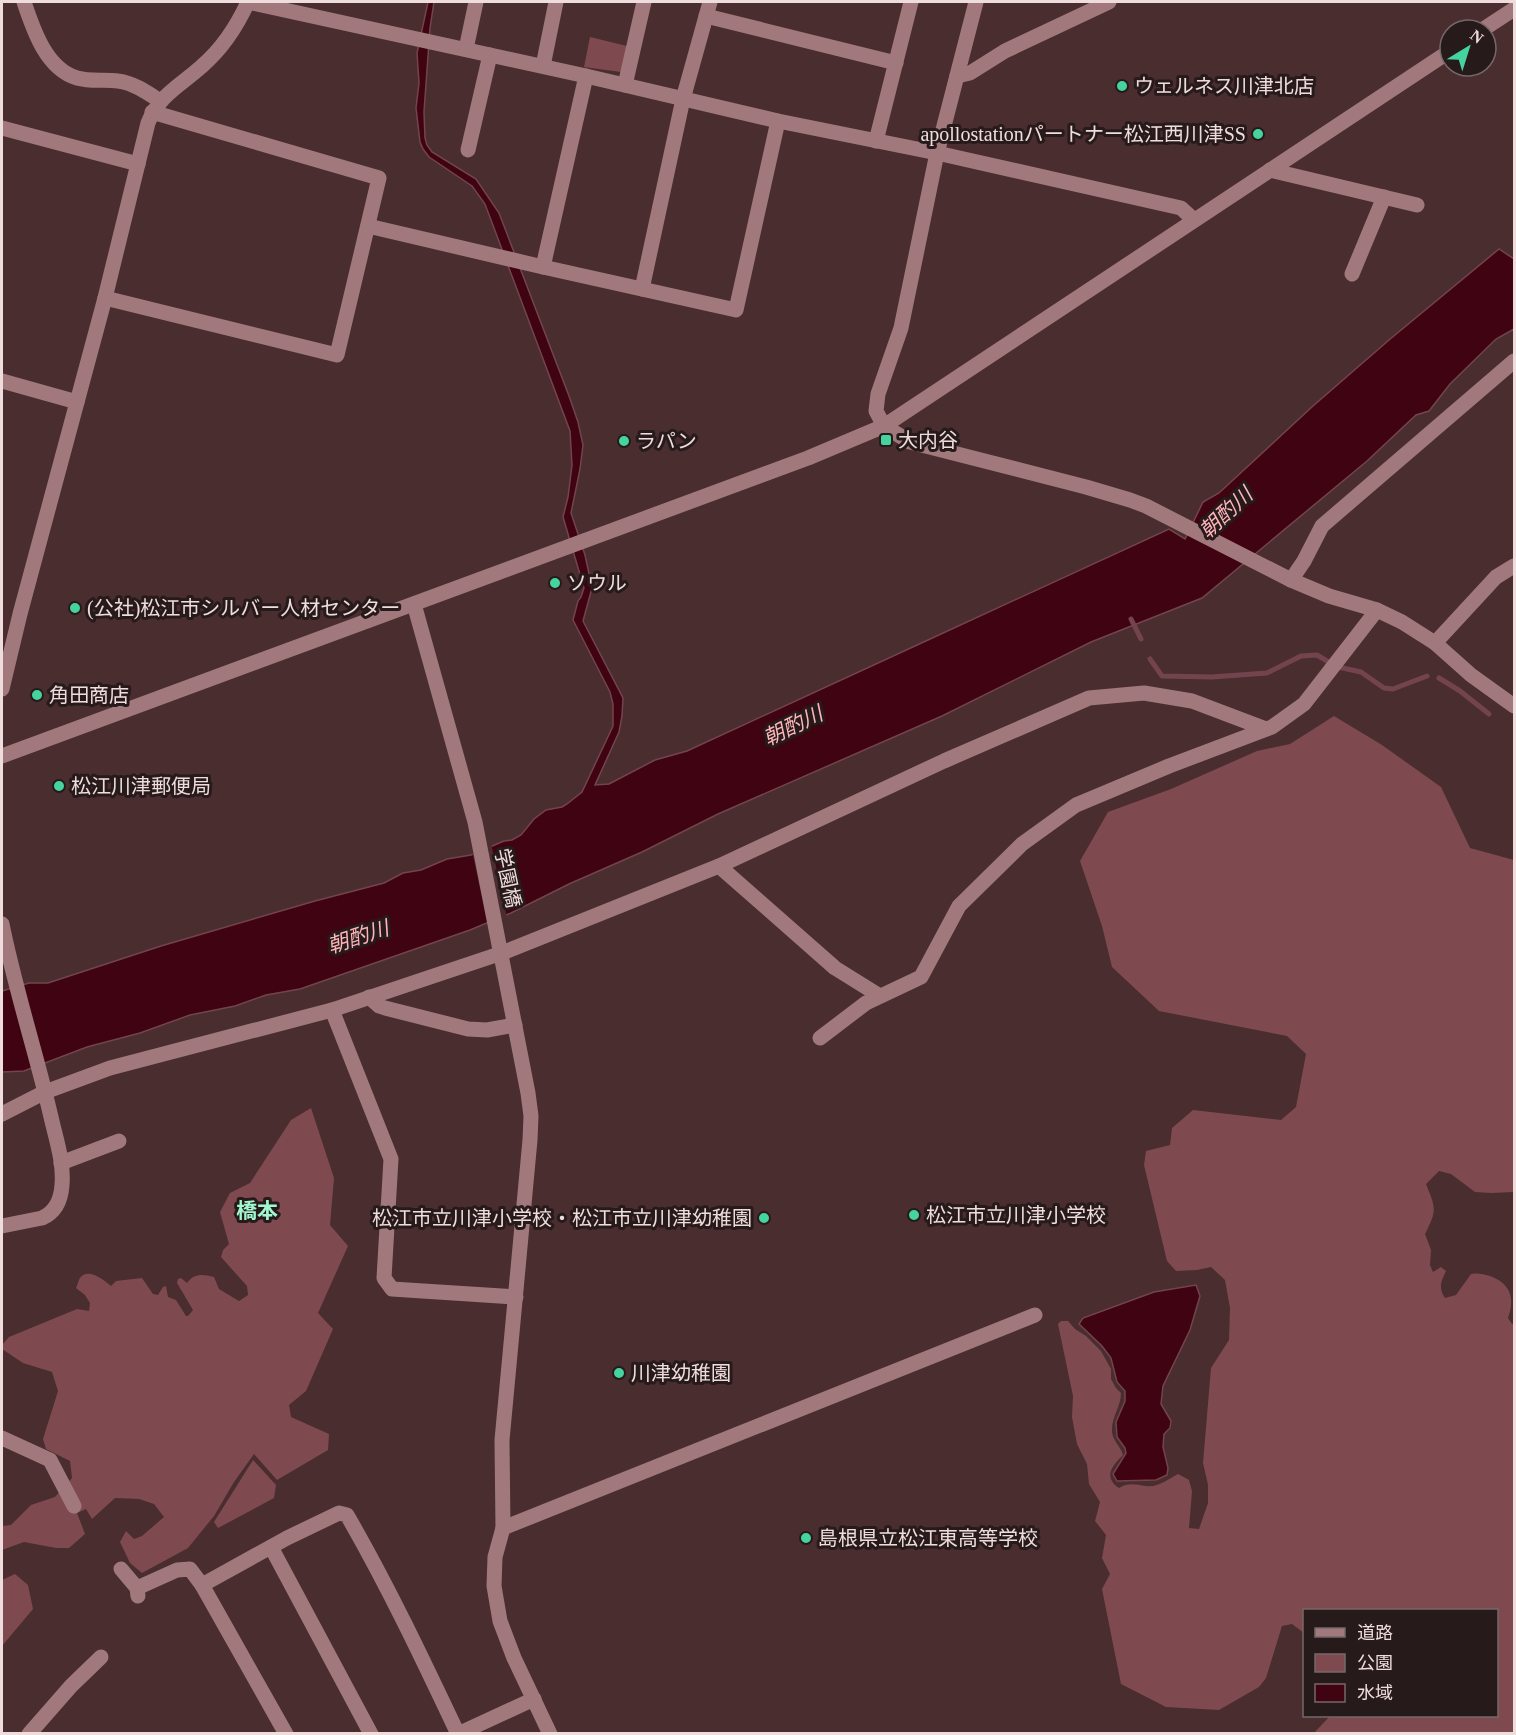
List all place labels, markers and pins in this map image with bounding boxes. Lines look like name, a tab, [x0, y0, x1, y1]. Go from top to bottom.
place label: ウェルネス川津北店	[1134, 75, 1314, 97]
marker: ウェルネス川津北店	[1115, 79, 1129, 93]
place label: apollostationパートナー松江西川津SS	[920, 123, 1246, 146]
marker: apollostationパートナー松江西川津SS	[1251, 127, 1265, 141]
place label: 大内谷	[898, 429, 958, 451]
place label: ラパン	[636, 430, 697, 452]
marker: 大内谷	[879, 433, 893, 447]
marker: ラパン	[617, 434, 631, 448]
place label: ソウル	[567, 572, 627, 594]
marker: ソウル	[548, 576, 562, 590]
place label: (公社)松江市シルバー人材センター	[87, 597, 400, 620]
marker: (公社)松江市シルバー人材センター	[68, 601, 82, 615]
place label: 角田商店	[49, 684, 129, 706]
marker: 角田商店	[30, 688, 44, 702]
place label: 松江川津郵便局	[71, 775, 211, 797]
marker: 松江川津郵便局	[52, 779, 66, 793]
place label: 松江市立川津小学校	[926, 1204, 1106, 1226]
place label: 松江市立川津小学校・松江市立川津幼稚園	[372, 1207, 752, 1229]
marker: 松江市立川津小学校	[907, 1208, 921, 1222]
marker: 松江市立川津小学校・松江市立川津幼稚園	[757, 1211, 771, 1225]
place label: 川津幼稚園	[631, 1362, 731, 1384]
marker: 川津幼稚園	[612, 1366, 626, 1380]
place label: 島根県立松江東高等学校	[818, 1527, 1038, 1549]
marker: 島根県立松江東高等学校	[799, 1531, 813, 1545]

